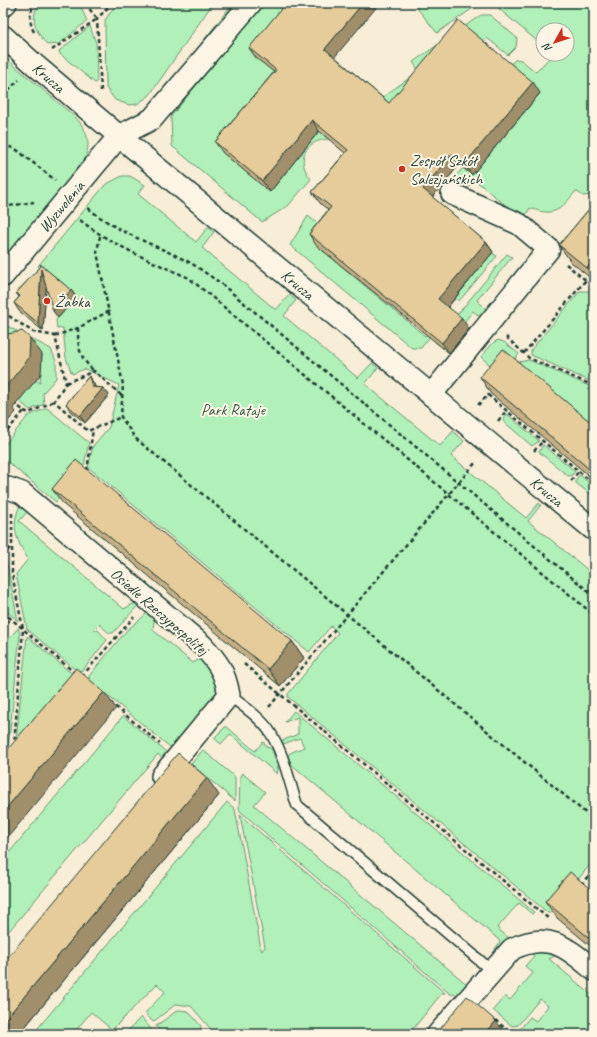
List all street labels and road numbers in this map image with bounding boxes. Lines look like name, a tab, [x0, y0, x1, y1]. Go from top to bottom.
street label: Krucza	[28, 58, 70, 98]
street label: Wyzwolenia	[34, 176, 90, 237]
street label: Krucza	[277, 265, 319, 305]
street label: Krucza	[526, 472, 568, 512]
street label: Osiedle Rzeczypospolitej	[106, 564, 214, 661]

